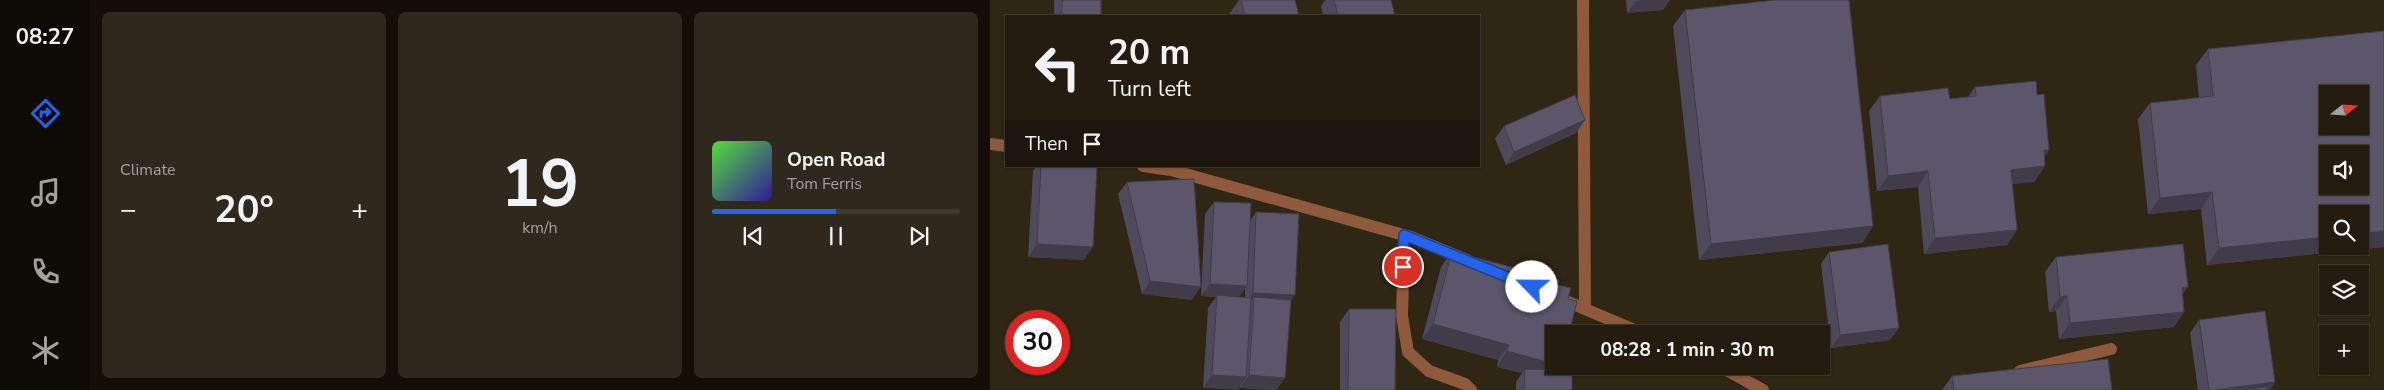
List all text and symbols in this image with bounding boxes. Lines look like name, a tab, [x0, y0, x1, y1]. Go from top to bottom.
text: 08:27	[16, 22, 74, 52]
text: 20 m	[1108, 29, 1190, 76]
icon: left	[1025, 35, 1090, 100]
text: Turn left	[1108, 74, 1191, 104]
north arrow	[2319, 85, 2369, 135]
map controls	[2319, 85, 2369, 375]
icon: directions	[28, 96, 63, 131]
icon: arrive	[1078, 130, 1106, 158]
text: Then	[1025, 131, 1068, 157]
text: 19	[501, 140, 579, 229]
button: sound	[2319, 145, 2369, 195]
text: Open Road	[787, 147, 885, 173]
text: Climate	[120, 159, 175, 181]
text: Tom Ferris	[787, 173, 862, 195]
icon: music	[28, 175, 63, 210]
text: 20°	[214, 184, 274, 235]
text: −	[120, 191, 137, 229]
text: +	[351, 191, 368, 229]
button: search	[2319, 205, 2369, 255]
text: km/h	[522, 217, 558, 239]
icon: previous	[739, 222, 767, 250]
icon: pause	[822, 222, 850, 250]
icon: next	[905, 222, 933, 250]
pin	[1382, 246, 1424, 288]
icon: arrive	[1389, 253, 1417, 281]
icon: phone	[28, 254, 63, 289]
position arrow	[1505, 260, 1557, 312]
button: layers	[2319, 265, 2369, 315]
speed limit sign: 30	[1005, 310, 1070, 375]
button: +	[2319, 325, 2369, 375]
icon: climate	[28, 333, 63, 368]
text: 08:28 · 1 min · 30 m	[1600, 337, 1775, 363]

